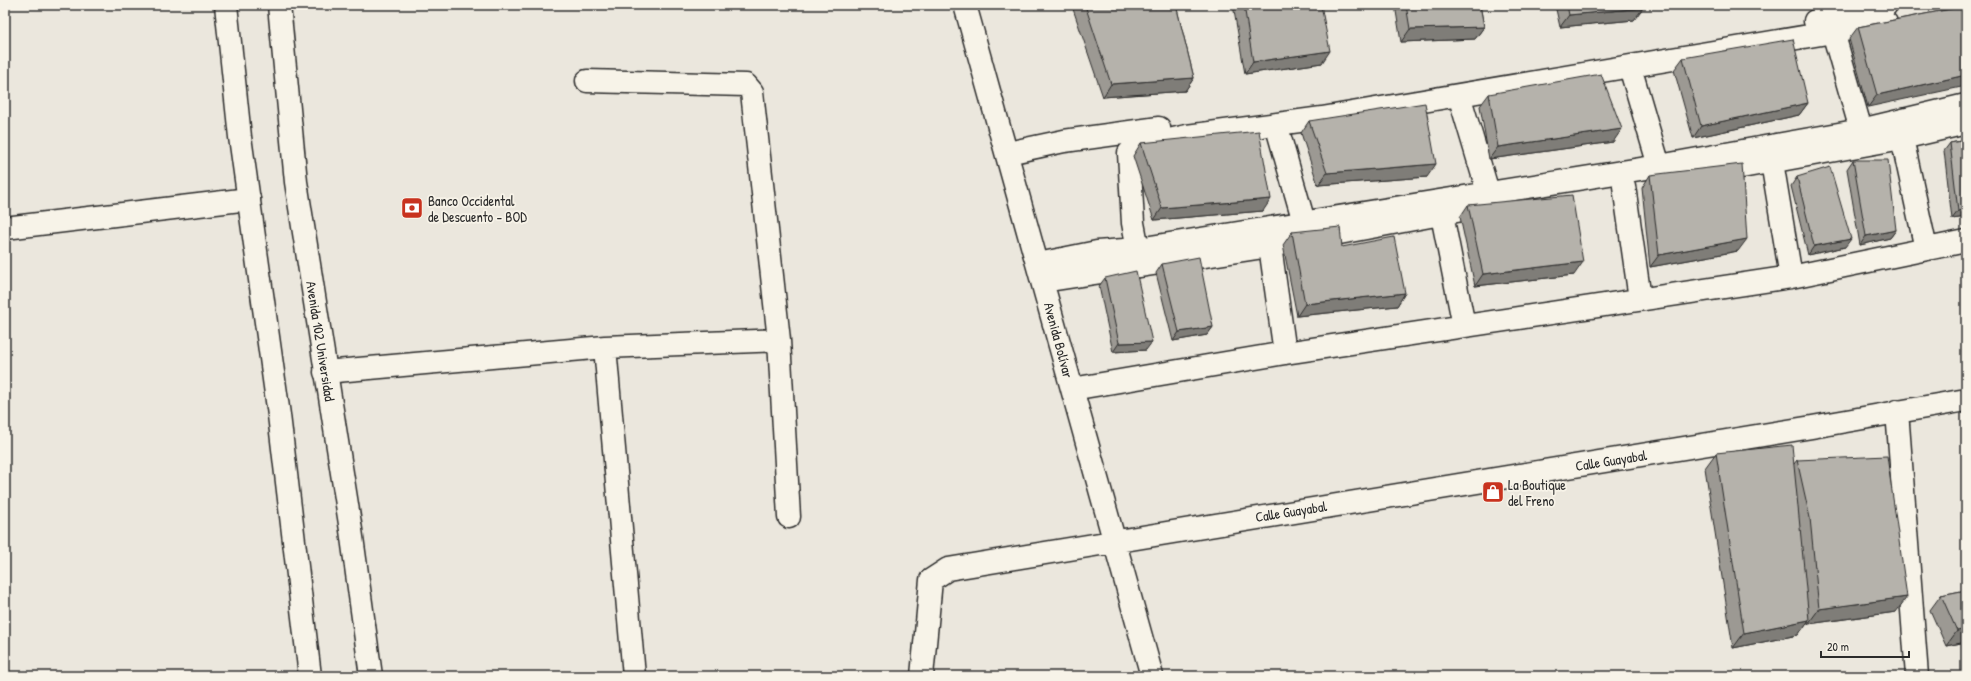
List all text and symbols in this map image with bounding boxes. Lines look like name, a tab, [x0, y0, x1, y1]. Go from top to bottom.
place label: Banco Occidental de Descuento - BOD	[428, 191, 527, 226]
bank icon: Banco Occidental de Descuento - BOD	[399, 195, 425, 221]
street label: Avenida 102 Universidad	[302, 280, 340, 403]
street label: Avenida Bolívar	[1040, 300, 1078, 381]
street label: Calle Guayabal	[1574, 445, 1649, 476]
place label: La Boutique del Freno	[1508, 475, 1566, 510]
shop icon: La Boutique del Freno	[1480, 479, 1506, 505]
street label: Calle Guayabal	[1254, 496, 1329, 527]
scale bar	[1821, 633, 1909, 659]
text: 20 m	[1827, 638, 1849, 655]

